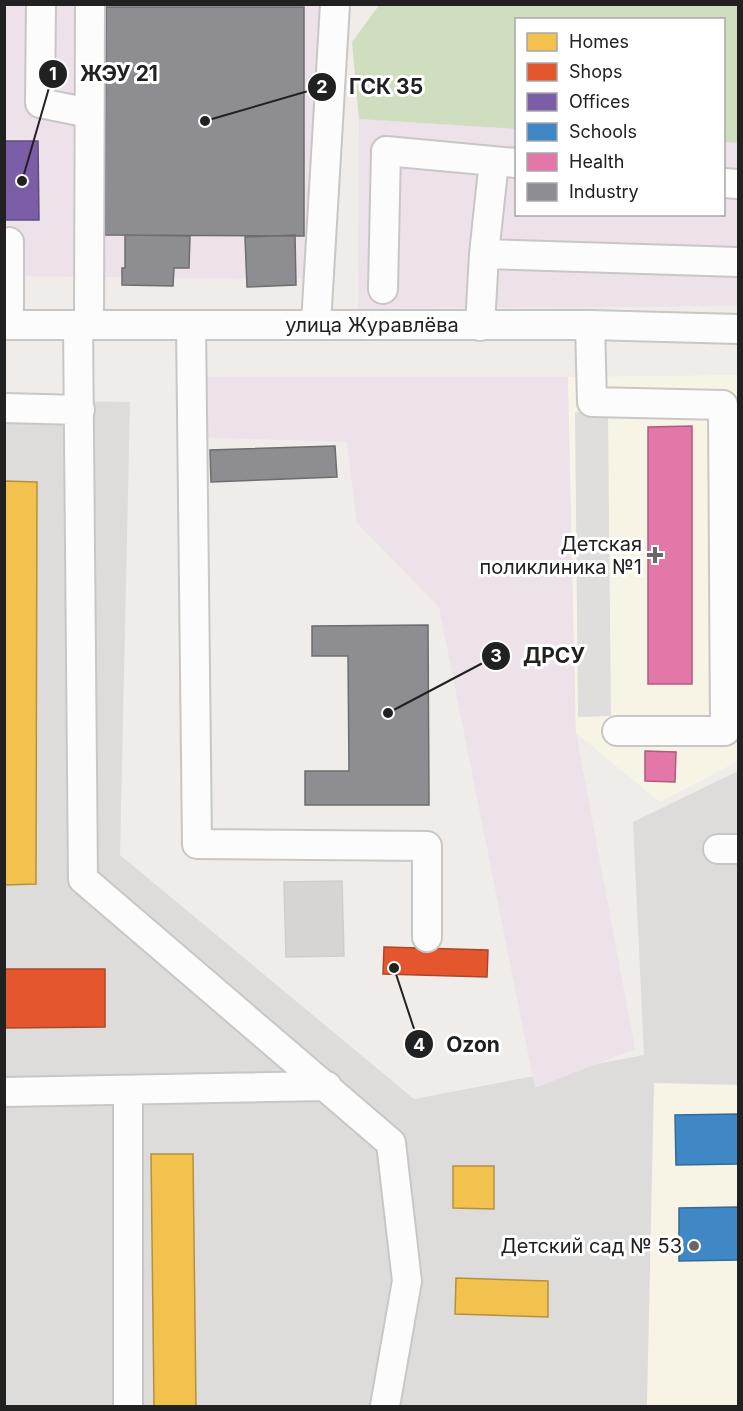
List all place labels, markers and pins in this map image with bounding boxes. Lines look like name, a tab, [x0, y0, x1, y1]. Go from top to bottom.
callout: ЖЭУ 21	[38, 54, 170, 93]
callout: ГСК 35	[307, 67, 435, 106]
place label: Детская поликлиника №1	[479, 532, 642, 579]
marker: Детская поликлиника №1	[646, 546, 664, 564]
callout: ДРСУ	[481, 636, 597, 675]
callout: Ozon	[404, 1025, 512, 1064]
place label: Детский сад № 53	[500, 1234, 682, 1258]
marker: Детский сад № 53	[687, 1239, 701, 1253]

